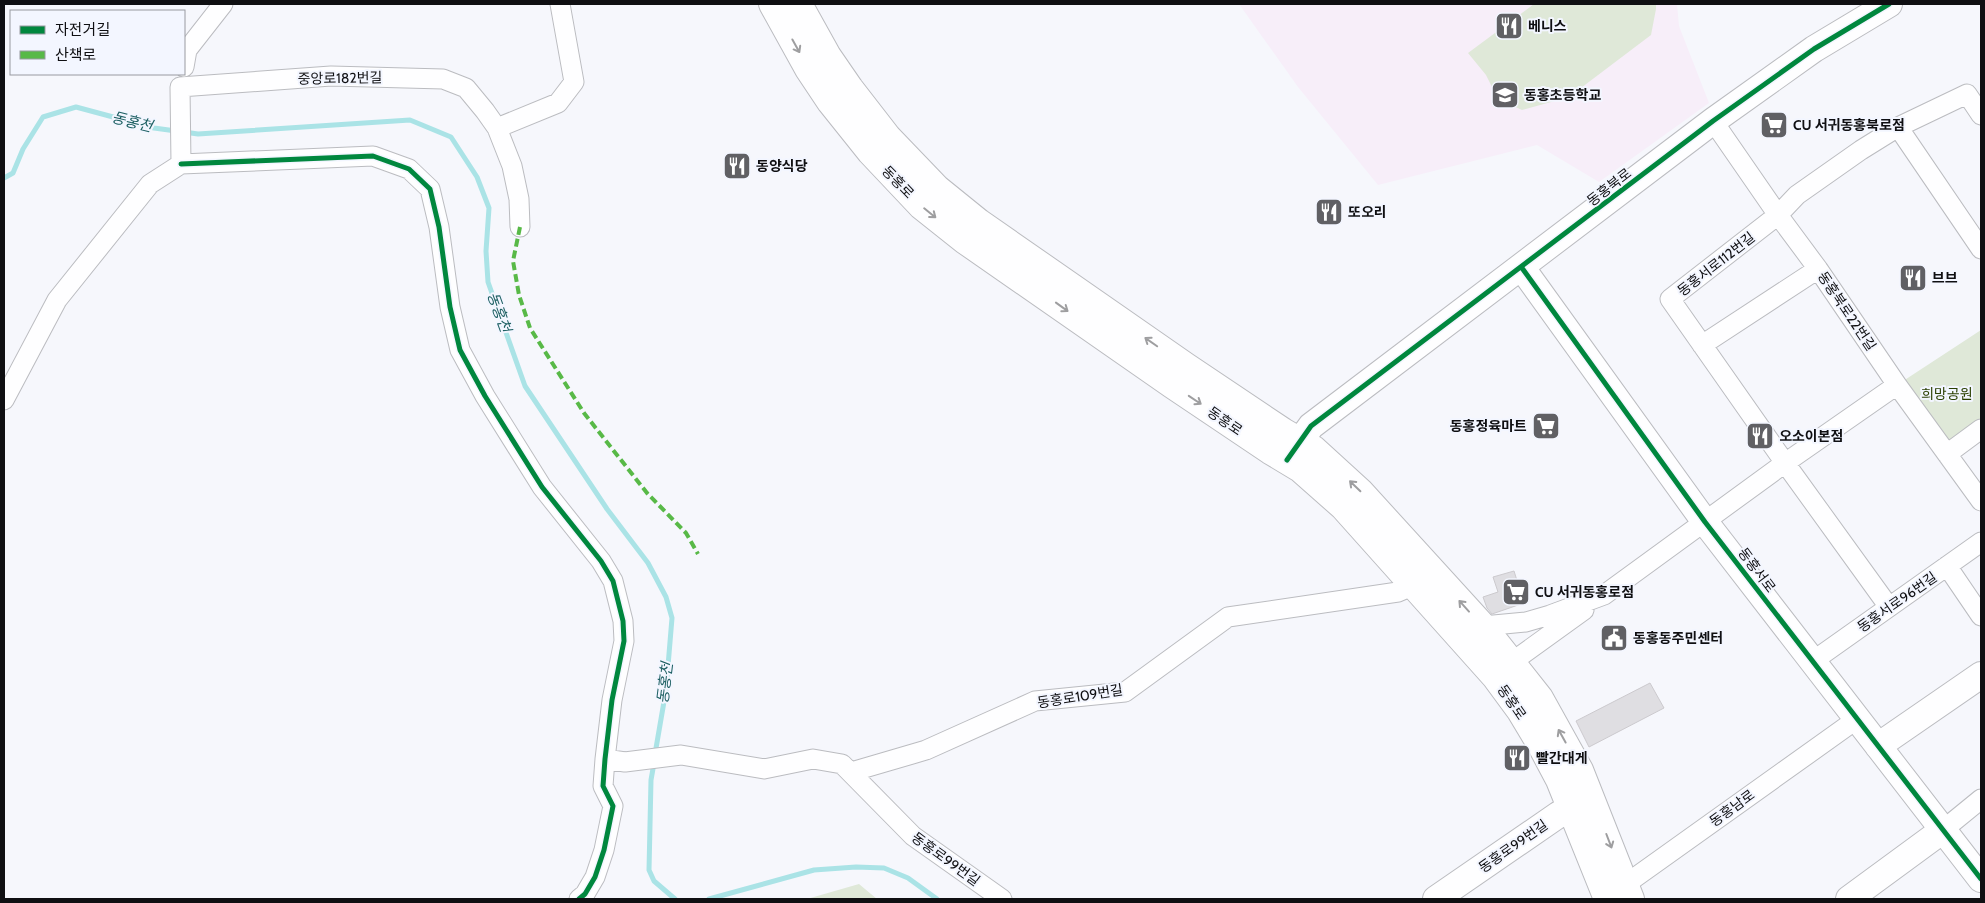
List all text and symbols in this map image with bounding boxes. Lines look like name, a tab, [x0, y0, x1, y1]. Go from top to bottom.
legend	[10, 10, 185, 75]
restaurant icon: 베니스	[1494, 11, 1524, 41]
place label: 베니스	[1528, 17, 1567, 35]
text: 자전거길	[55, 21, 110, 39]
one-way arrow	[791, 39, 801, 53]
text: 산책로	[55, 46, 96, 64]
street label: 중앙로182번길	[297, 68, 383, 88]
school or university icon: 동홍초등학교	[1490, 80, 1520, 110]
place label: 동홍초등학교	[1524, 86, 1601, 104]
water label: 동홍천	[110, 108, 156, 136]
supermarket icon: CU 서귀동홍북로점	[1759, 110, 1789, 140]
place label: CU 서귀동홍북로점	[1793, 116, 1905, 134]
restaurant icon: 동양식당	[722, 151, 752, 181]
place label: 동양식당	[756, 157, 808, 175]
street label: 동홍로	[878, 162, 918, 202]
street label: 동홍북로	[1583, 164, 1635, 210]
restaurant icon: 또오리	[1314, 197, 1344, 227]
place label: 또오리	[1348, 203, 1387, 221]
one-way arrow	[923, 207, 936, 218]
street label: 동홍서로112번길	[1674, 228, 1758, 300]
restaurant icon: 브브	[1898, 263, 1928, 293]
street label: 동홍북로22번길	[1814, 268, 1880, 354]
place label: 브브	[1932, 269, 1958, 287]
water label: 동홍천	[483, 289, 515, 337]
one-way arrow	[1055, 302, 1069, 312]
one-way arrow	[1145, 337, 1159, 347]
park label: 희망공원	[1921, 385, 1973, 403]
one-way arrow	[1188, 395, 1202, 406]
street label: 동홍로	[1204, 403, 1246, 439]
supermarket icon: 동홍정육마트	[1531, 411, 1561, 441]
place label: 동홍정육마트	[1450, 417, 1527, 435]
restaurant icon: 오소이본점	[1745, 421, 1775, 451]
place label: 오소이본점	[1779, 427, 1843, 445]
one-way arrow	[1349, 480, 1361, 492]
street label: 동홍서로	[1734, 544, 1780, 596]
street label: 동홍서로96번길	[1854, 568, 1940, 636]
supermarket icon: CU 서귀동홍로점	[1501, 577, 1531, 607]
place label: CU 서귀동홍로점	[1535, 583, 1634, 601]
one-way arrow	[1459, 600, 1470, 613]
public building icon: 동홍동주민센터	[1599, 623, 1629, 653]
place label: 동홍동주민센터	[1633, 629, 1723, 647]
water label: 동홍천	[654, 659, 677, 705]
street label: 동홍로109번길	[1036, 680, 1124, 712]
street label: 동홍로	[1494, 681, 1531, 723]
one-way arrow	[1557, 728, 1567, 743]
restaurant icon: 빨간대게	[1502, 743, 1532, 773]
place label: 빨간대게	[1536, 749, 1588, 767]
street label: 동홍남로	[1706, 786, 1758, 830]
street label: 동홍로99번길	[1475, 816, 1551, 876]
street label: 동홍로99번길	[908, 828, 984, 890]
one-way arrow	[1605, 832, 1614, 848]

